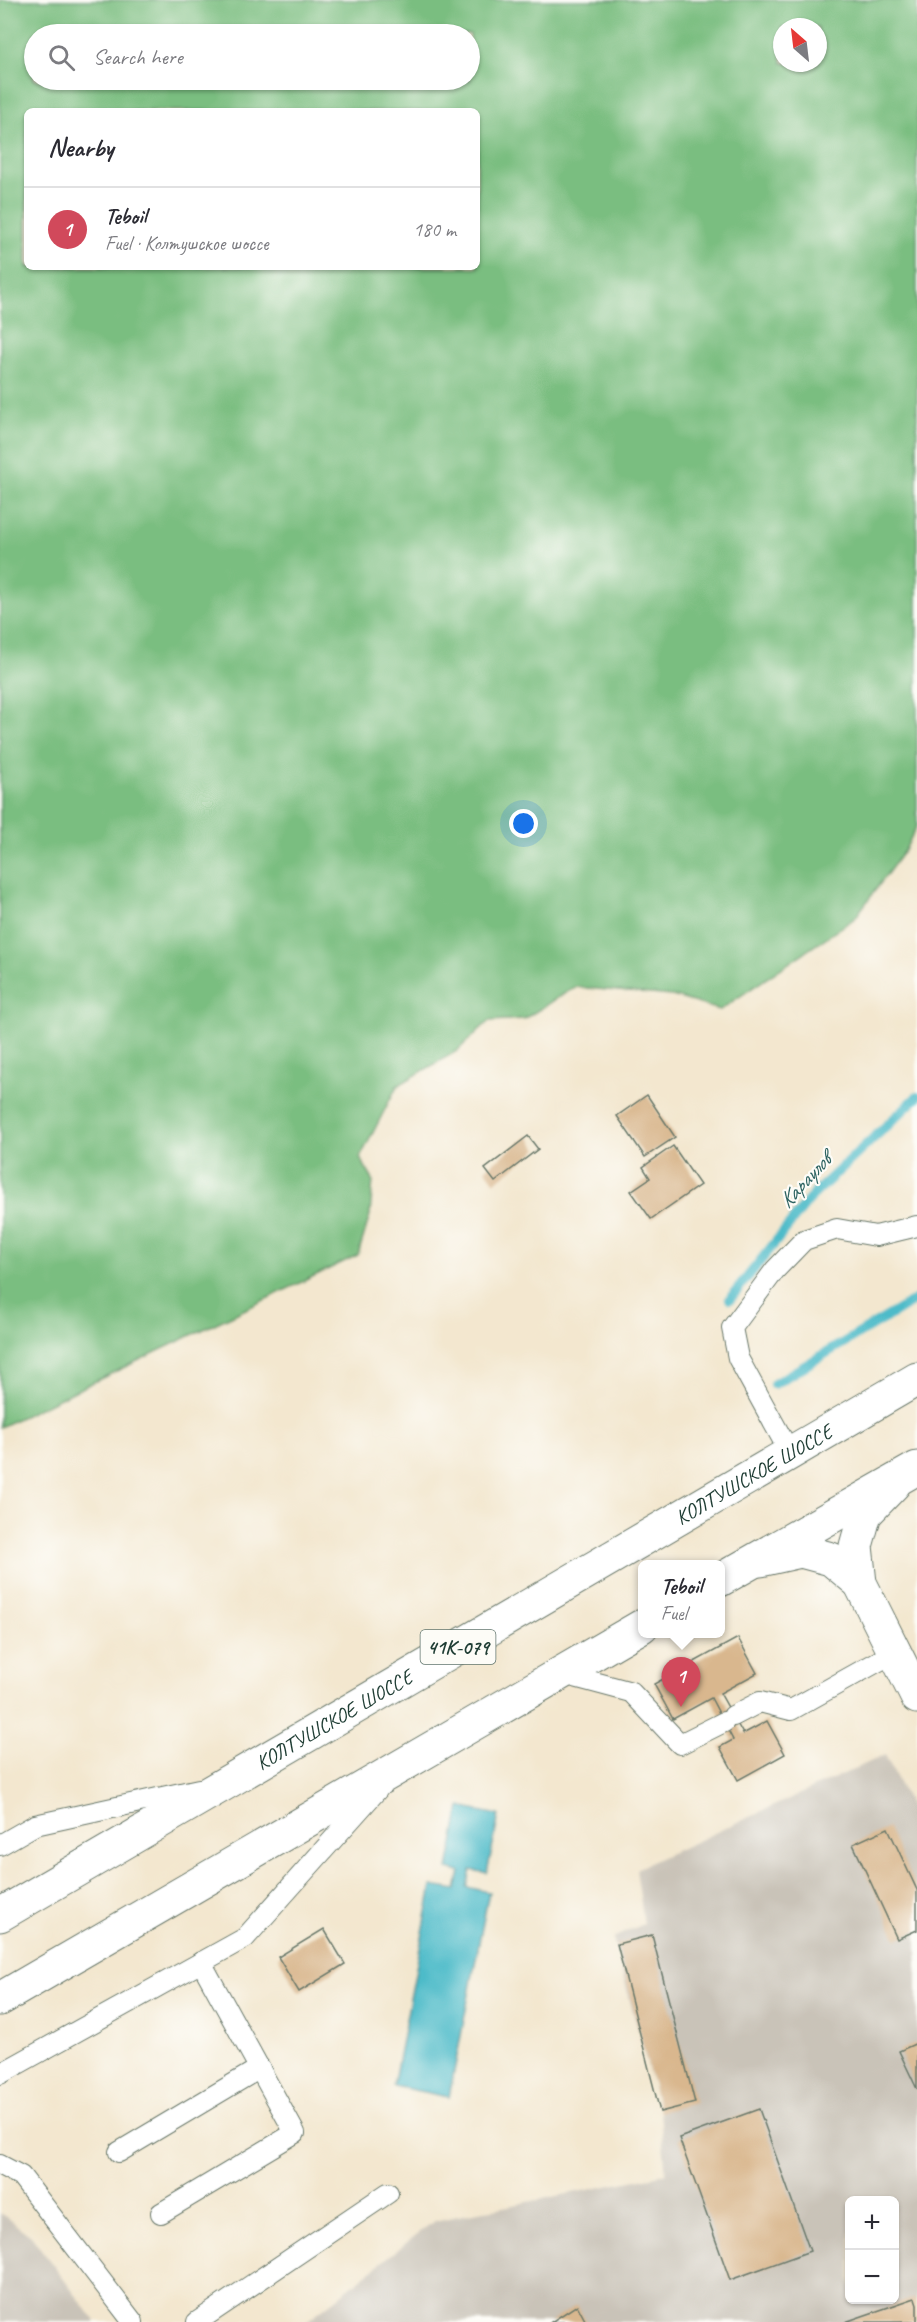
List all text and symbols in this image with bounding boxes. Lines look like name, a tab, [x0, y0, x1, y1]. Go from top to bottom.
north arrow	[773, 18, 827, 72]
search box	[24, 24, 480, 90]
icon: search	[45, 41, 78, 74]
text: Search here	[93, 43, 183, 71]
text: Nearby	[48, 131, 113, 164]
text: Teboil	[105, 203, 146, 231]
text: 1	[63, 217, 72, 242]
text: 180 m	[413, 217, 456, 242]
text: Fuel · Колтушское шоссе	[105, 231, 269, 256]
your location	[509, 809, 538, 838]
water label: Караулов	[772, 1142, 842, 1214]
street label: КОЛТУШСКОЕ ШОССЕ	[671, 1417, 839, 1530]
popup	[638, 1560, 725, 1638]
text: Teboil	[661, 1573, 702, 1601]
text: Fuel	[661, 1601, 687, 1626]
road number: 41К-079	[420, 1630, 496, 1664]
pin: 1	[662, 1658, 700, 1707]
street label: КОЛТУШСКОЕ ШОССЕ	[251, 1662, 419, 1776]
map controls	[845, 2196, 899, 2304]
button: +	[845, 2196, 899, 2250]
button: −	[845, 2250, 899, 2304]

